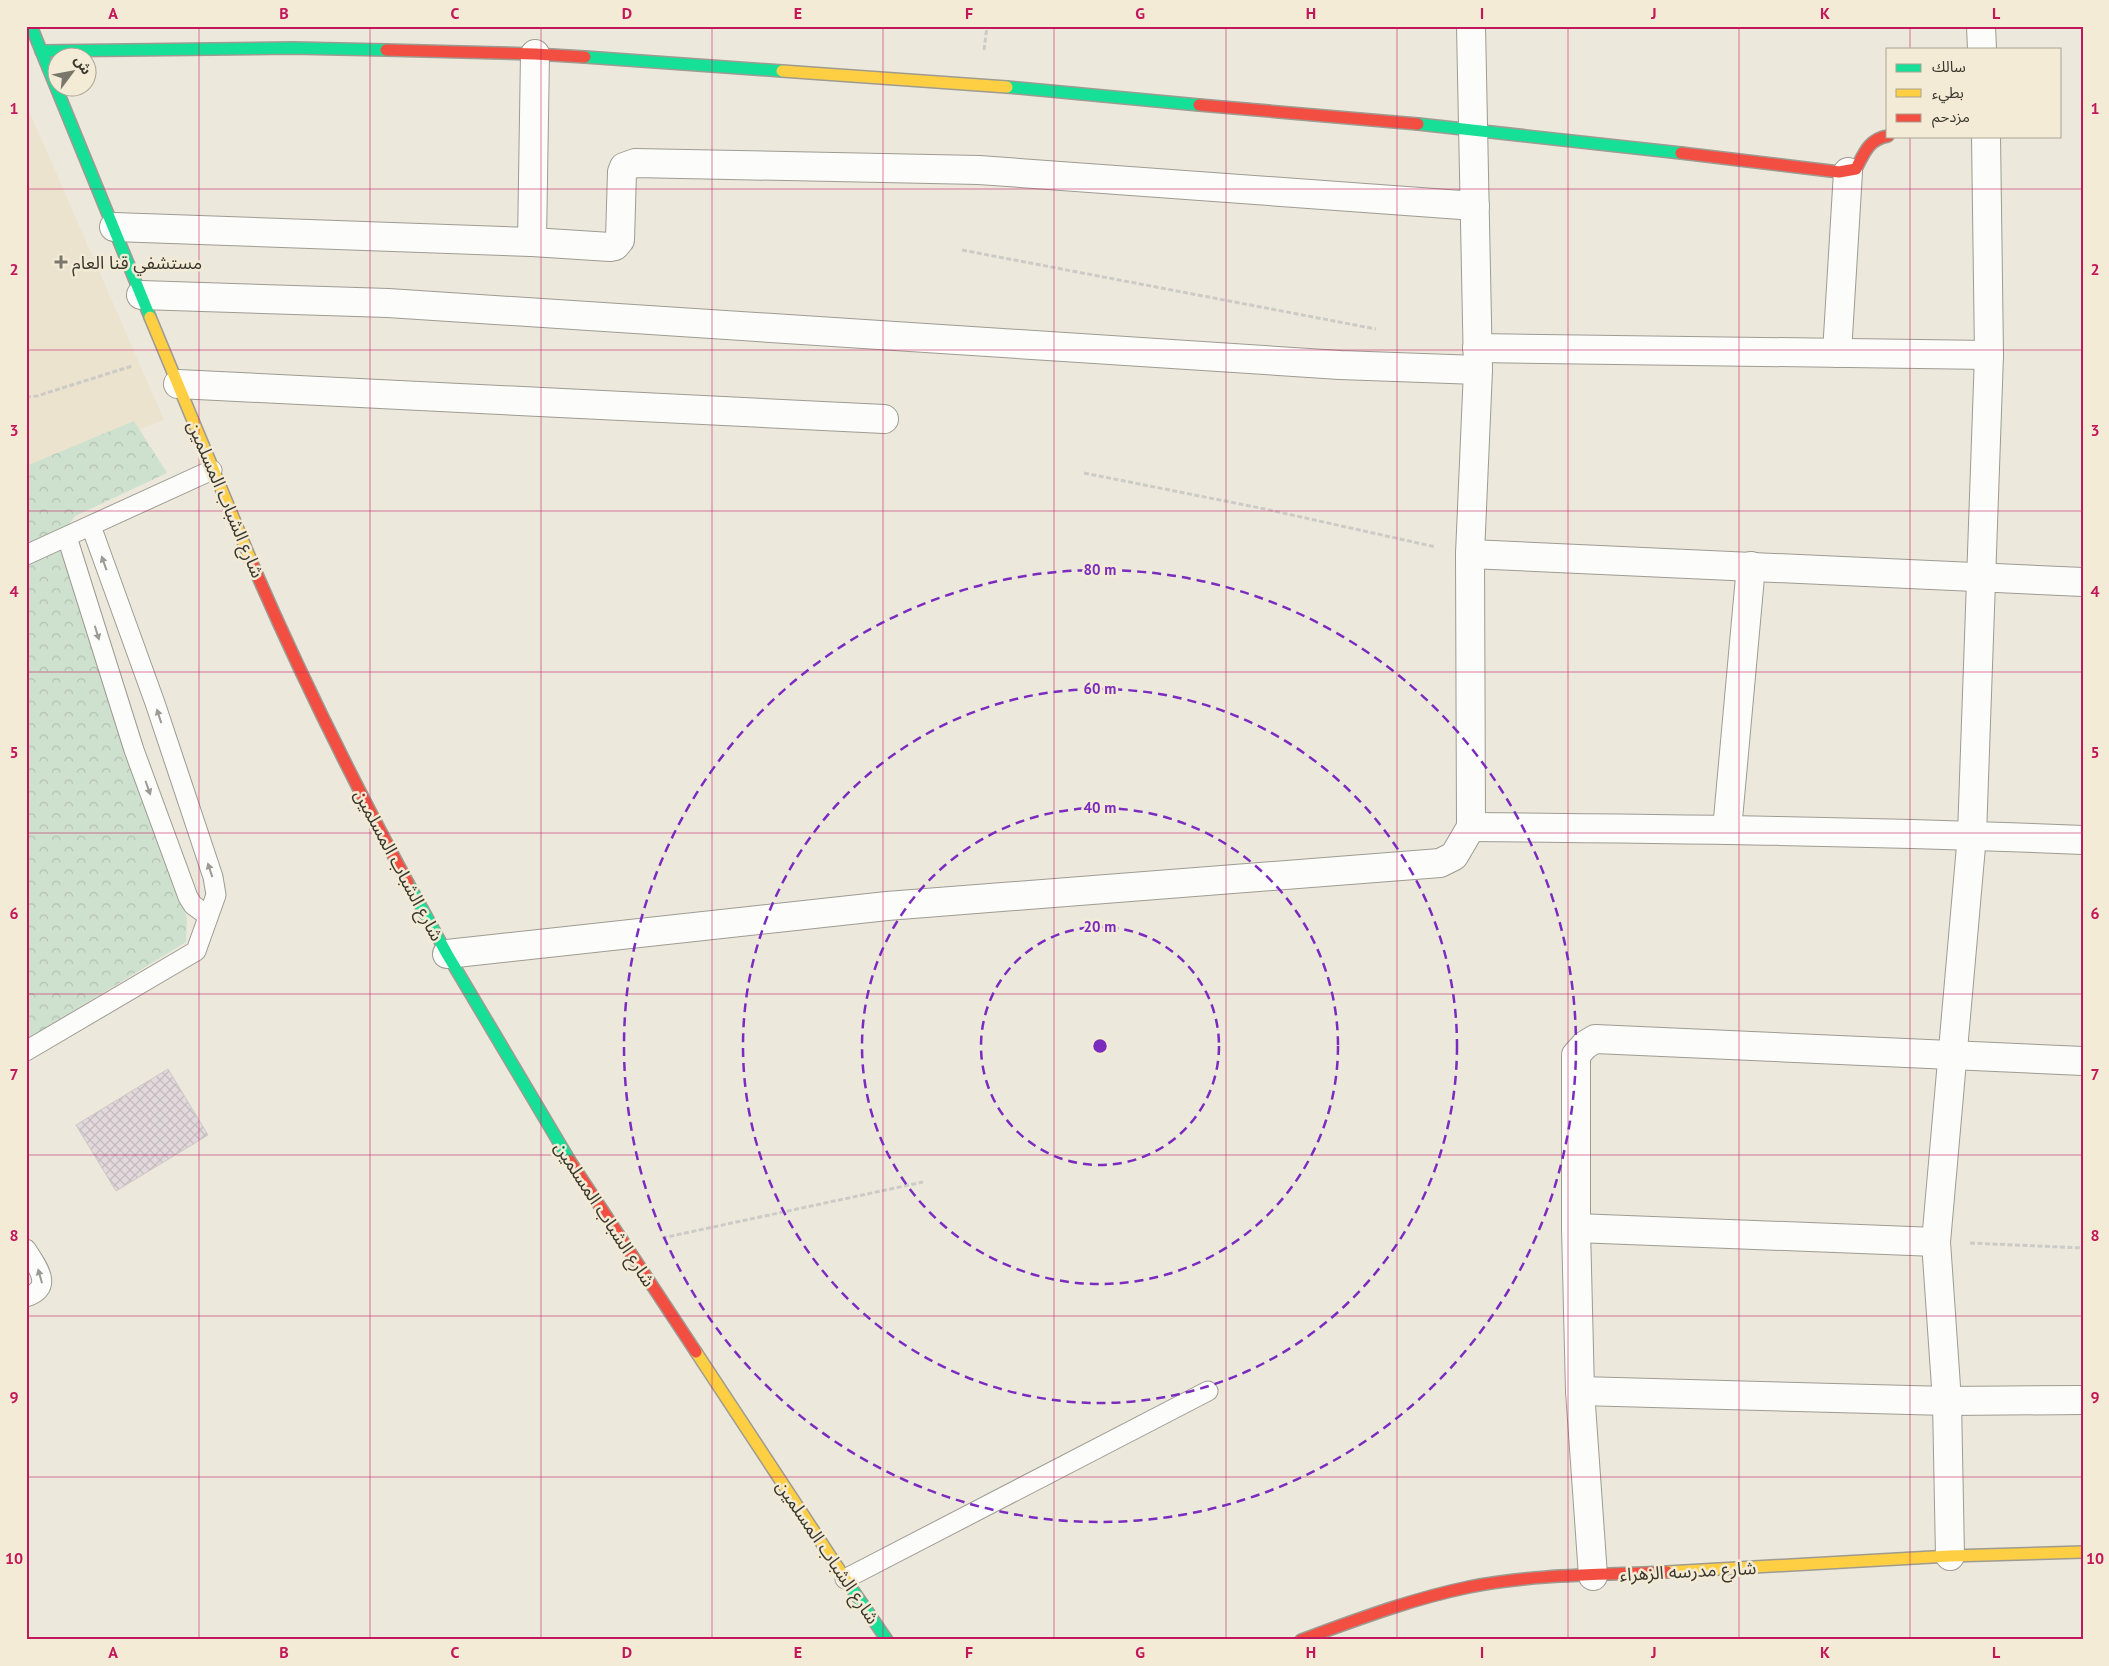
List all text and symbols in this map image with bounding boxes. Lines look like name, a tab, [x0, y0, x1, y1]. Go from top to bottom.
text: A	[108, 3, 118, 23]
text: B	[279, 3, 289, 23]
text: C	[451, 3, 460, 23]
text: D	[622, 3, 632, 23]
text: E	[794, 3, 802, 23]
text: F	[965, 3, 973, 23]
text: G	[1135, 3, 1145, 23]
text: H	[1306, 3, 1316, 23]
text: I	[1480, 3, 1484, 23]
text: J	[1650, 3, 1657, 23]
text: K	[1820, 3, 1830, 23]
text: L	[1992, 3, 2001, 23]
north arrow	[48, 48, 98, 98]
legend	[1886, 48, 2062, 138]
text: ش	[70, 52, 96, 78]
text: سالك	[1932, 57, 1966, 76]
text: بطيء	[1932, 83, 1964, 104]
text: 1	[9, 98, 19, 118]
text: 1	[2090, 98, 2100, 118]
text: مزدحم	[1932, 107, 1970, 128]
place label: مستشفي قنا العام	[72, 251, 202, 277]
marker: مستشفي قنا العام	[54, 255, 68, 269]
text: 2	[9, 259, 19, 279]
text: 2	[2090, 259, 2100, 279]
street label: شارع الشباب المسلمين	[180, 417, 270, 582]
text: 3	[9, 420, 19, 440]
text: 3	[2090, 420, 2100, 440]
one-way arrow	[100, 555, 108, 570]
text: 80 m	[1084, 560, 1116, 579]
text: 4	[9, 581, 19, 601]
text: 4	[2090, 581, 2100, 601]
one-way arrow	[94, 626, 101, 641]
text: 60 m	[1084, 679, 1116, 698]
one-way arrow	[155, 708, 163, 723]
text: 5	[9, 742, 19, 762]
text: 5	[2090, 742, 2100, 762]
one-way arrow	[145, 780, 152, 795]
street label: شارع الشباب المسلمين	[347, 785, 449, 946]
text: 40 m	[1084, 798, 1116, 817]
one-way arrow	[206, 862, 214, 877]
text: 6	[9, 903, 19, 923]
text: 6	[2090, 903, 2100, 923]
text: 20 m	[1084, 917, 1116, 936]
centre of rings	[1091, 1037, 1109, 1055]
text: 7	[9, 1064, 19, 1084]
text: 7	[2090, 1064, 2100, 1084]
street label: شارع الشباب المسلمين	[547, 1137, 661, 1293]
text: 8	[9, 1225, 19, 1245]
text: 8	[2090, 1225, 2100, 1245]
one-way arrow	[36, 1268, 44, 1284]
text: 9	[9, 1387, 19, 1407]
text: 9	[2090, 1387, 2100, 1407]
street label: شارع الشباب المسلمين	[769, 1476, 885, 1630]
text: 10	[5, 1548, 23, 1568]
text: 10	[2086, 1548, 2104, 1568]
street label: شارع مدرسه الزهراء	[1619, 1556, 1757, 1589]
text: A	[108, 1642, 118, 1662]
text: B	[279, 1642, 289, 1662]
text: C	[451, 1642, 460, 1662]
text: D	[622, 1642, 632, 1662]
text: E	[794, 1642, 802, 1662]
text: F	[965, 1642, 973, 1662]
text: G	[1135, 1642, 1145, 1662]
text: H	[1306, 1642, 1316, 1662]
text: I	[1480, 1642, 1484, 1662]
text: J	[1650, 1642, 1657, 1662]
text: K	[1820, 1642, 1830, 1662]
text: L	[1992, 1642, 2001, 1662]

